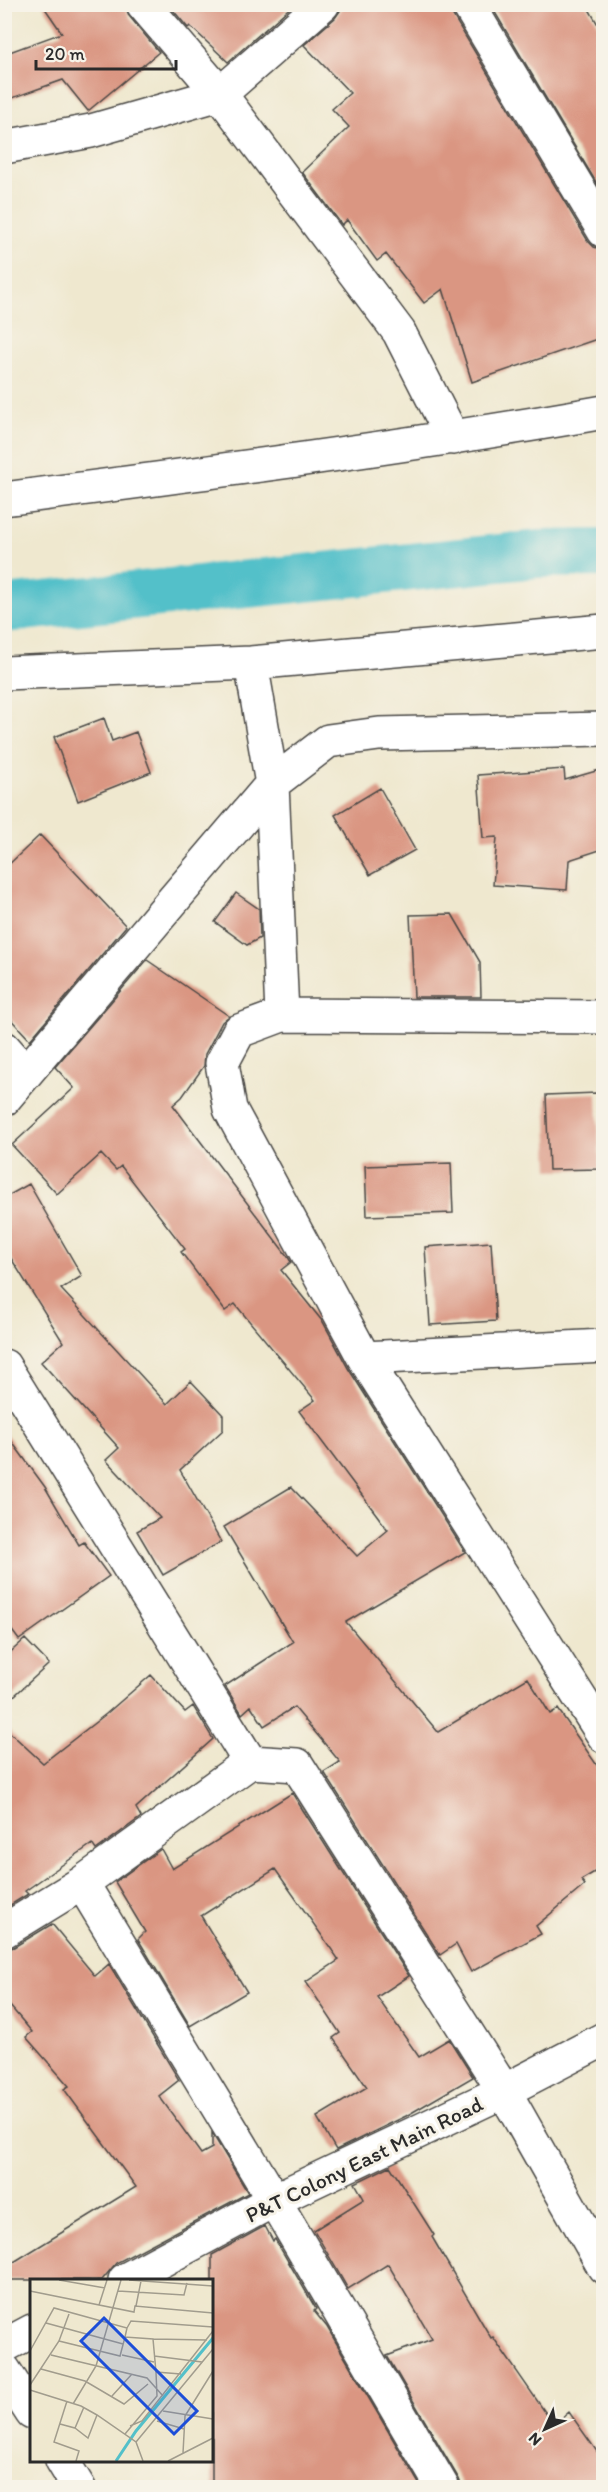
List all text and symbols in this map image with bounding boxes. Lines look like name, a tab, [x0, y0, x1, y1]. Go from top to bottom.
scale bar	[36, 33, 176, 71]
text: 20 m	[45, 43, 85, 65]
street label: P&T Colony East Main Road	[241, 2090, 487, 2229]
inset map	[30, 2279, 213, 2462]
north arrow	[515, 2399, 575, 2459]
text: N	[524, 2429, 545, 2450]

